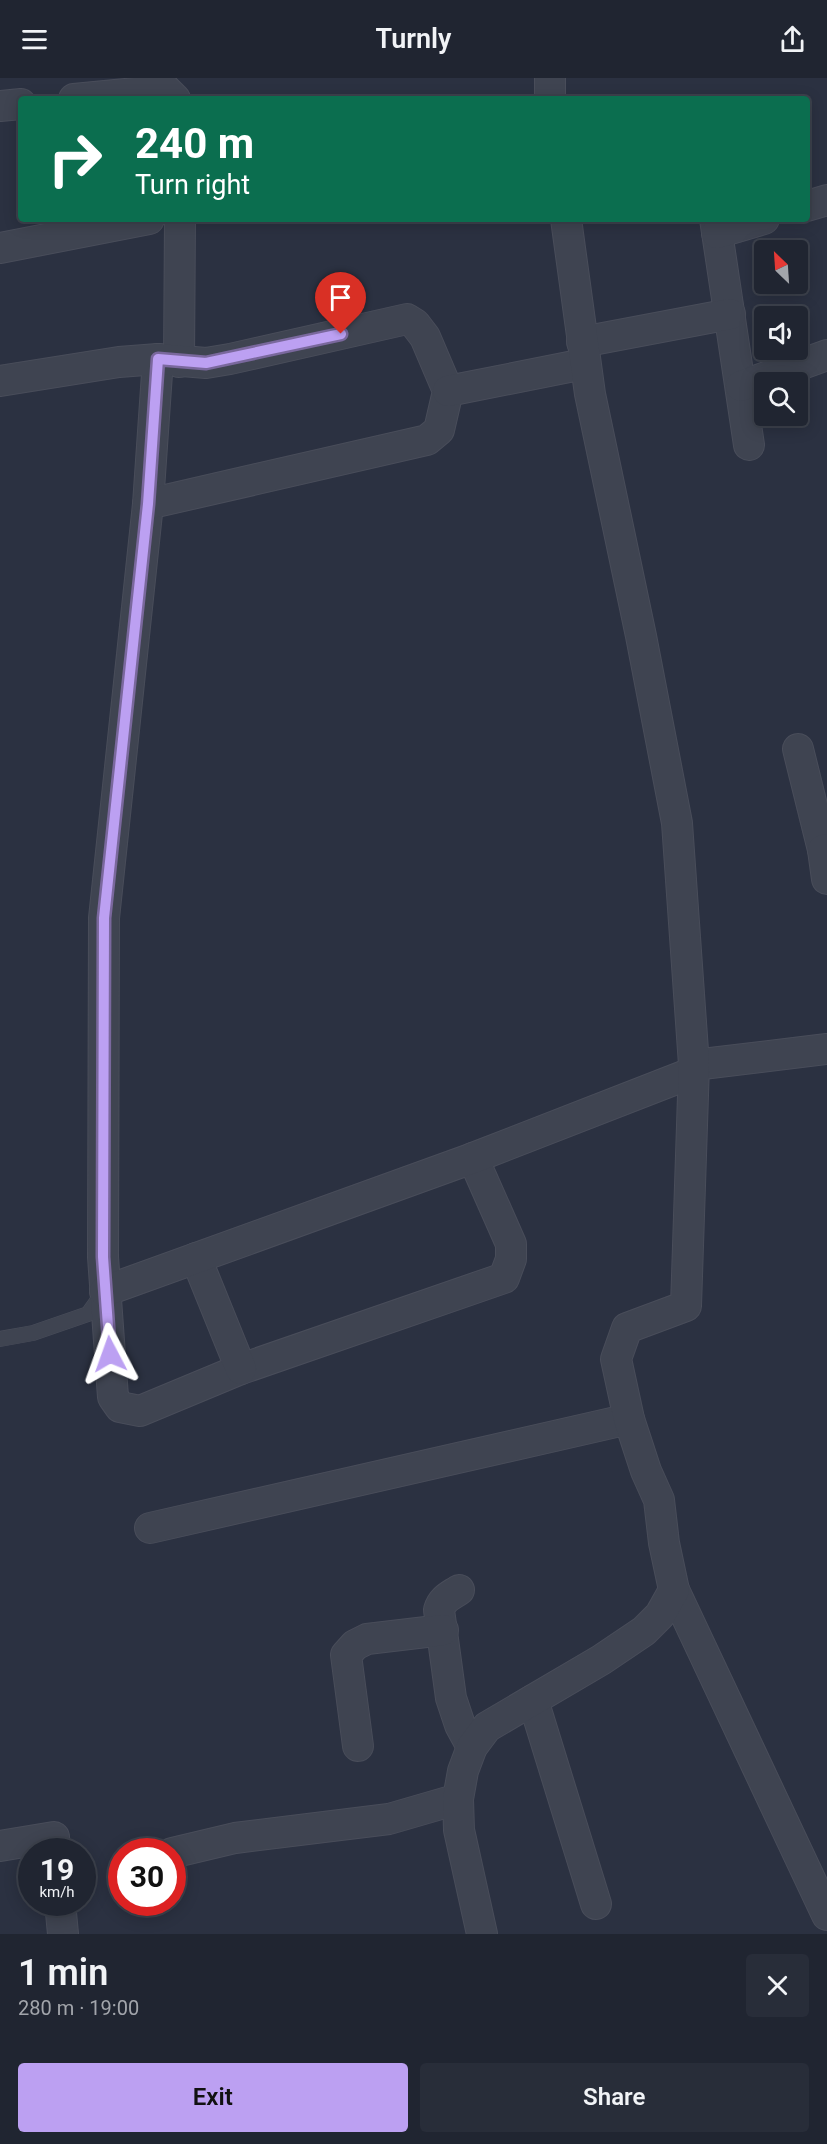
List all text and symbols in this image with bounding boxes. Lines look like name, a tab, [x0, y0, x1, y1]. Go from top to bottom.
icon: menu	[18, 23, 51, 56]
text: Turnly	[376, 23, 451, 55]
icon: share	[776, 23, 809, 56]
text: 240 m	[135, 119, 254, 168]
icon: right	[36, 120, 114, 198]
text: Turn right	[135, 169, 250, 201]
north arrow	[754, 240, 808, 294]
map controls	[754, 240, 808, 426]
pin	[315, 272, 366, 334]
icon: arrive	[324, 281, 357, 314]
button: sound	[754, 306, 808, 360]
button: search	[754, 372, 808, 426]
position arrow	[78, 1322, 142, 1386]
speed limit sign: 30	[108, 1838, 186, 1916]
text: 19	[40, 1852, 74, 1887]
text: km/h	[39, 1883, 75, 1901]
text: 1 min	[18, 1952, 108, 1994]
button: close	[746, 1954, 809, 2017]
text: 280 m · 19:00	[18, 1996, 139, 2020]
button: Exit	[18, 2063, 408, 2132]
button: Share	[420, 2063, 809, 2132]

